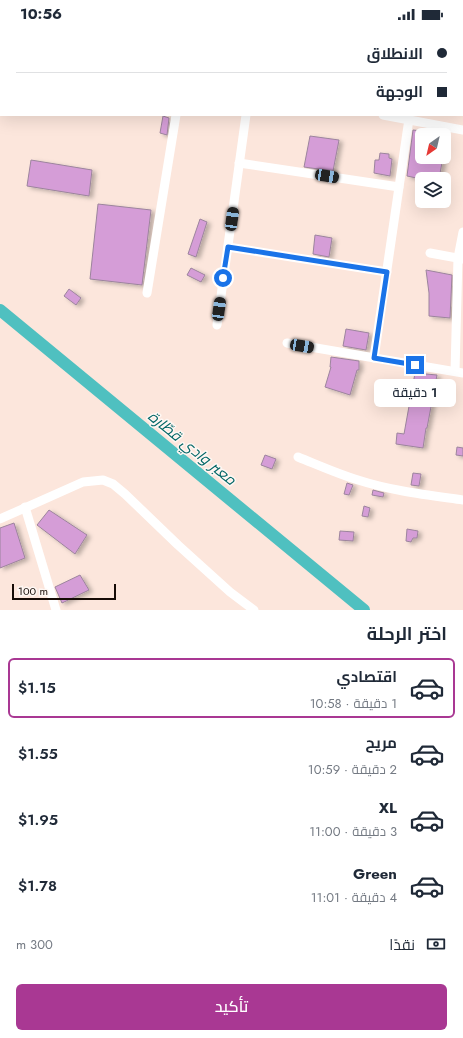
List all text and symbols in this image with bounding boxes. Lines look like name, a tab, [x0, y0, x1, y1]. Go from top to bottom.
text: 10:56	[20, 3, 62, 25]
text: الانطلاق	[367, 43, 423, 65]
text: الوجهة	[376, 81, 423, 103]
north arrow	[415, 128, 451, 164]
map controls	[415, 128, 451, 208]
car	[314, 168, 340, 184]
button: layers	[415, 172, 451, 208]
car	[224, 206, 240, 232]
route start	[214, 269, 232, 287]
car	[211, 296, 227, 322]
car	[289, 338, 315, 354]
route end	[406, 356, 424, 374]
callout: 1 دقيقة	[374, 379, 456, 407]
text: 1 دقيقة	[393, 383, 437, 402]
water label: معبر وادي قطّارة	[143, 406, 241, 491]
scale bar	[12, 582, 116, 601]
text: 100 m	[18, 583, 48, 599]
text: اختر الرحلة	[367, 621, 447, 647]
text: اقتصادي	[337, 666, 397, 688]
icon: car	[409, 670, 445, 706]
text: $1.15	[18, 677, 56, 699]
text: 1 دقيقة · 10:58	[310, 694, 397, 713]
text: مريح	[365, 732, 397, 754]
icon: car	[409, 736, 445, 772]
text: $1.55	[18, 743, 58, 765]
text: 2 دقيقة · 10:59	[308, 760, 397, 779]
text: XL	[379, 797, 397, 819]
icon: car	[409, 802, 445, 838]
text: $1.95	[18, 809, 58, 831]
text: 3 دقيقة · 11:00	[309, 822, 397, 841]
text: Green	[353, 863, 397, 885]
icon: car	[409, 868, 445, 904]
text: $1.78	[18, 875, 57, 897]
text: 4 دقيقة · 11:01	[311, 888, 397, 907]
icon: cash	[425, 933, 447, 955]
text: نقدًا	[389, 934, 415, 956]
text: 300 m	[16, 935, 53, 954]
button: تأكيد	[16, 984, 447, 1030]

